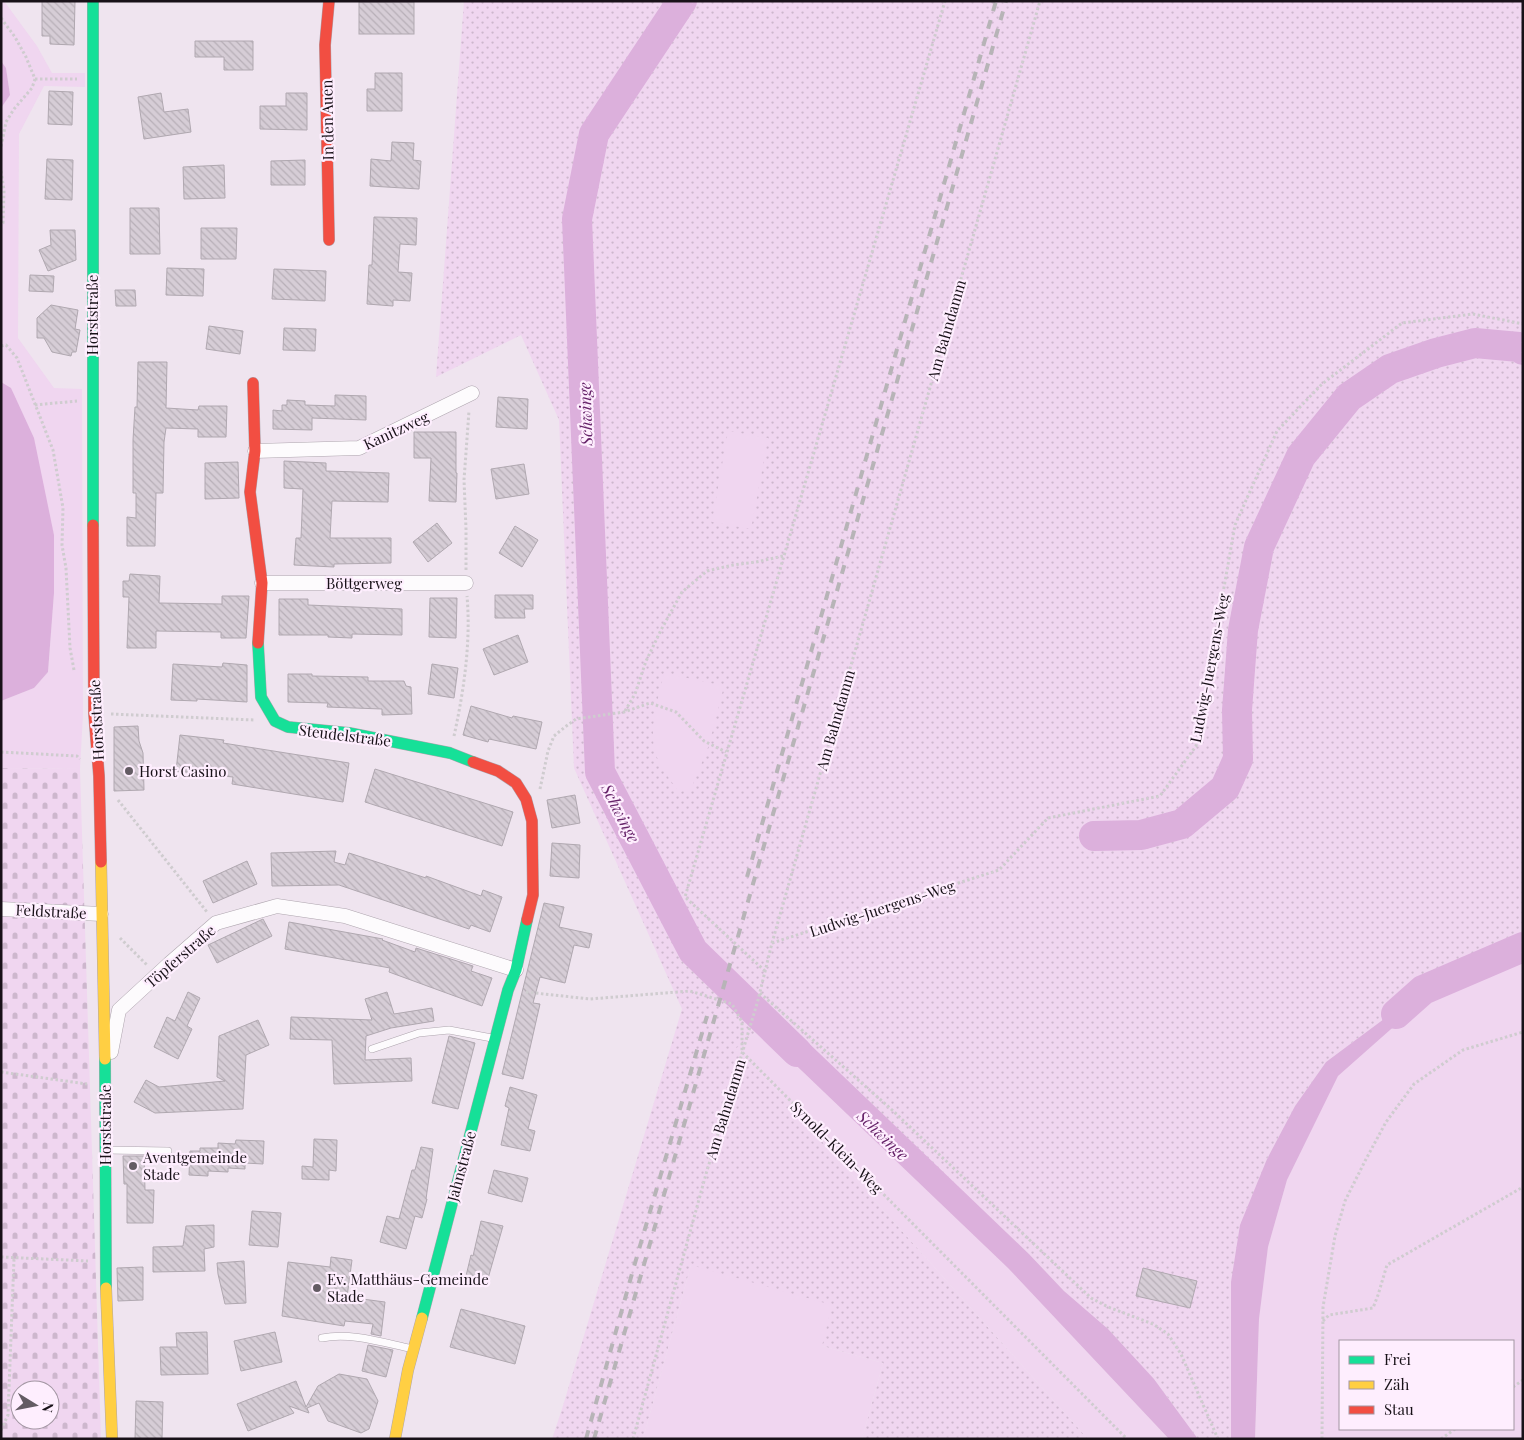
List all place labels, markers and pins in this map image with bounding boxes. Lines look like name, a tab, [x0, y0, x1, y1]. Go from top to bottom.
place label: Horst Casino	[139, 761, 227, 781]
marker: Horst Casino	[123, 765, 135, 777]
place label: Aventgemeinde Stade	[142, 1147, 247, 1184]
marker: Aventgemeinde Stade	[127, 1160, 139, 1172]
place label: Ev. Matthäus-Gemeinde Stade	[327, 1269, 489, 1306]
marker: Ev. Matthäus-Gemeinde Stade	[311, 1282, 323, 1294]

